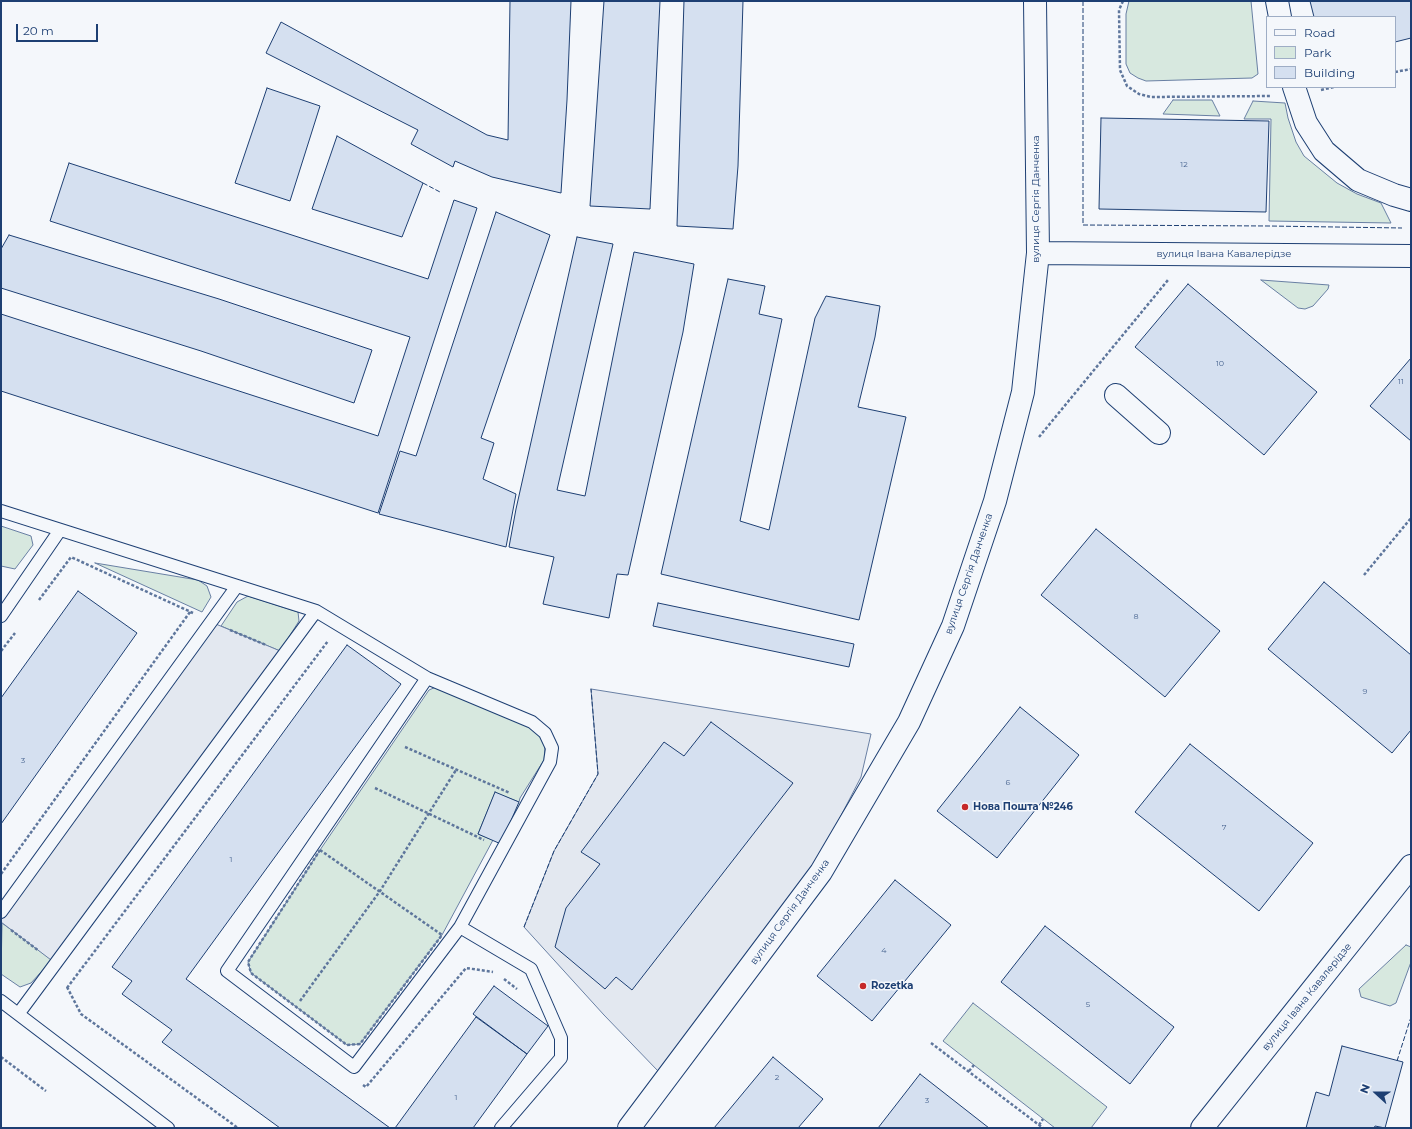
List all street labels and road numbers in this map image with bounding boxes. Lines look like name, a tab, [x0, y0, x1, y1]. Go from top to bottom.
street label: вулиця Сергія Данченка	[1030, 135, 1042, 263]
street label: вулиця Івана Кавалерідзе	[1156, 248, 1292, 260]
street label: вулиця Сергія Данченка	[943, 512, 995, 636]
street label: вулиця Сергія Данченка	[748, 857, 832, 967]
street label: вулиця Івана Кавалерідзе	[1260, 941, 1354, 1053]

